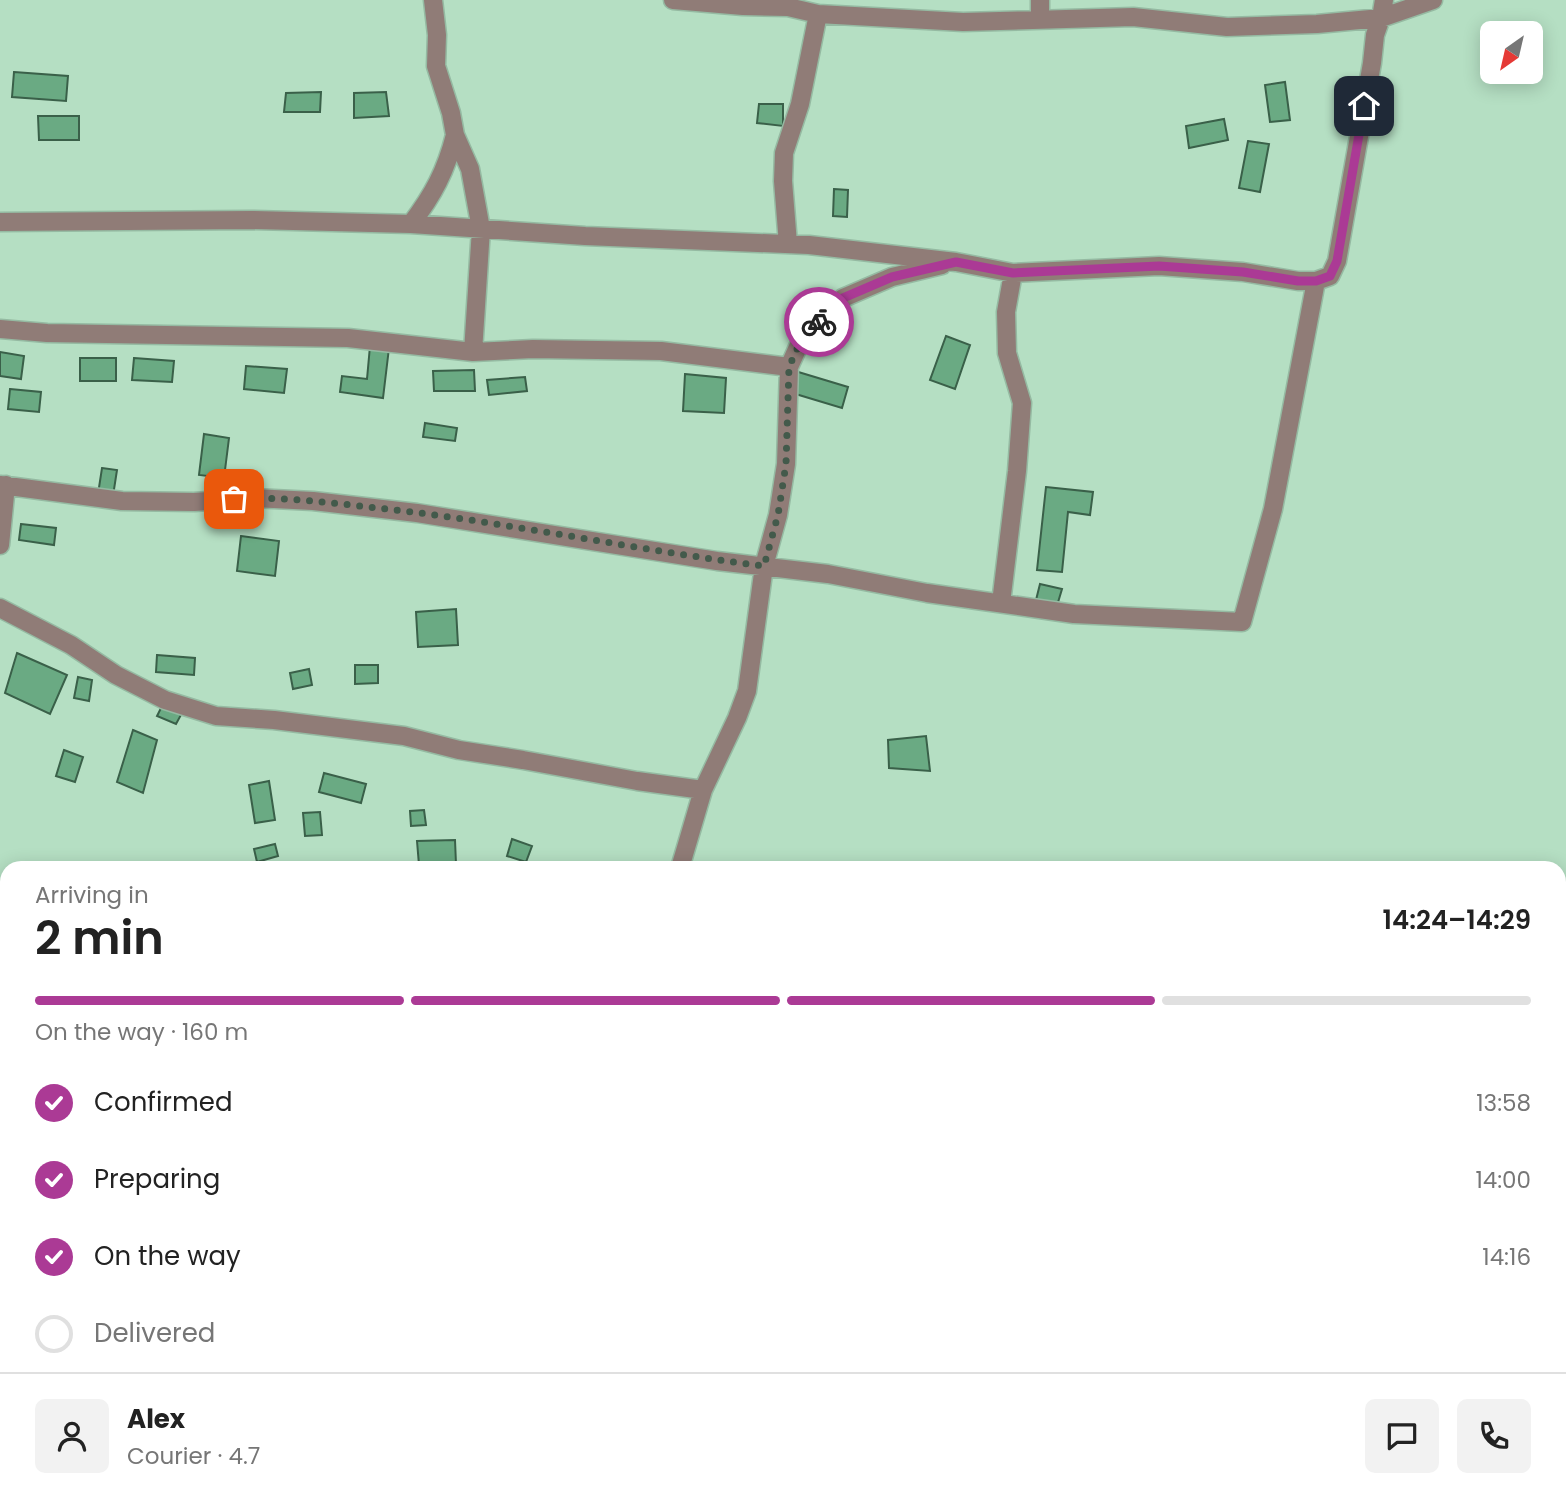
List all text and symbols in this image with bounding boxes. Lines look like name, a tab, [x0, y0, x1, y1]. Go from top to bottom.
north arrow	[1480, 21, 1544, 84]
map controls	[1480, 21, 1543, 84]
pin	[1334, 76, 1394, 136]
icon: home	[1345, 87, 1383, 125]
courier	[784, 287, 854, 357]
icon: bike	[800, 303, 838, 341]
pin	[204, 469, 264, 529]
icon: bag	[215, 480, 253, 518]
text: Arriving in	[35, 879, 149, 911]
text: 14:24–14:29	[1383, 902, 1531, 938]
text: 2 min	[35, 906, 164, 970]
text: On the way · 160 m	[35, 1016, 248, 1048]
icon: check	[35, 1084, 73, 1122]
text: Confirmed	[94, 1084, 232, 1120]
text: 13:58	[1476, 1087, 1531, 1119]
icon: check	[35, 1161, 73, 1199]
text: Preparing	[94, 1161, 220, 1197]
text: 14:00	[1475, 1164, 1531, 1196]
icon: check	[35, 1238, 73, 1276]
text: On the way	[94, 1238, 241, 1274]
text: 14:16	[1482, 1241, 1531, 1273]
text: Delivered	[94, 1315, 215, 1351]
button: person	[35, 1399, 109, 1473]
button: chat	[1365, 1399, 1439, 1473]
button: phone	[1457, 1399, 1531, 1473]
text: Alex	[127, 1401, 185, 1437]
text: Courier · 4.7	[127, 1440, 260, 1472]

